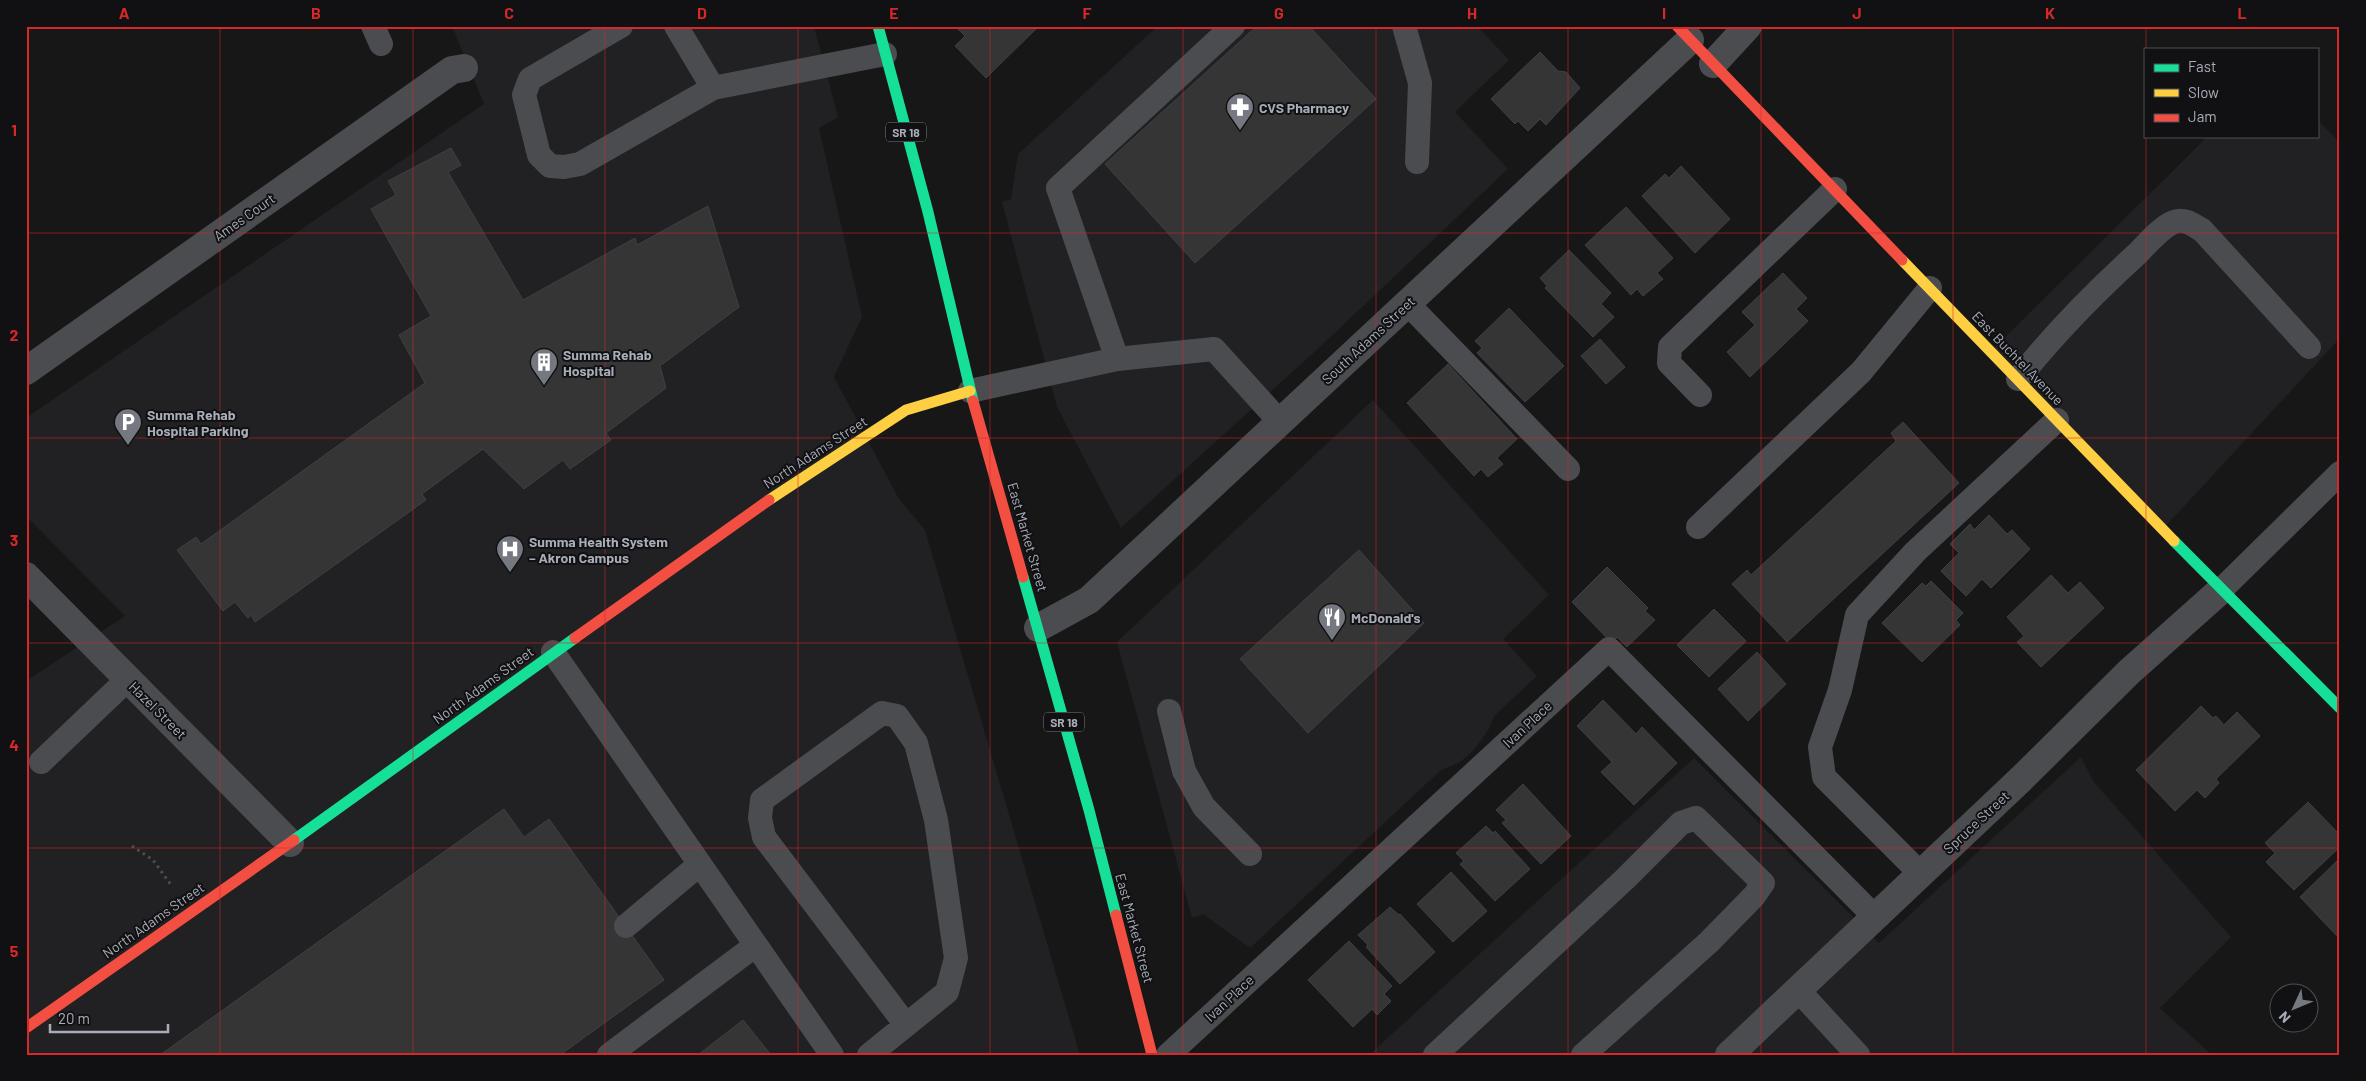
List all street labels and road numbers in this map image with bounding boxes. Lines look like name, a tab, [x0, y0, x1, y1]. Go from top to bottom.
road number: SR 18	[886, 122, 926, 142]
street label: Ames Court	[210, 190, 278, 244]
street label: South Adams Street	[1318, 292, 1418, 388]
street label: East Buchtel Avenue	[1969, 307, 2067, 409]
street label: North Adams Street	[760, 412, 870, 492]
street label: East Market Street	[1004, 480, 1052, 594]
street label: North Adams Street	[429, 643, 537, 727]
street label: Hazel Street	[126, 678, 190, 742]
street label: Ivan Place	[1499, 697, 1555, 751]
road number: SR 18	[1044, 712, 1084, 732]
street label: Spruce Street	[1939, 787, 2013, 857]
street label: East Market Street	[1112, 871, 1158, 985]
street label: North Adams Street	[99, 879, 207, 961]
street label: Ivan Place	[1201, 971, 1257, 1025]

